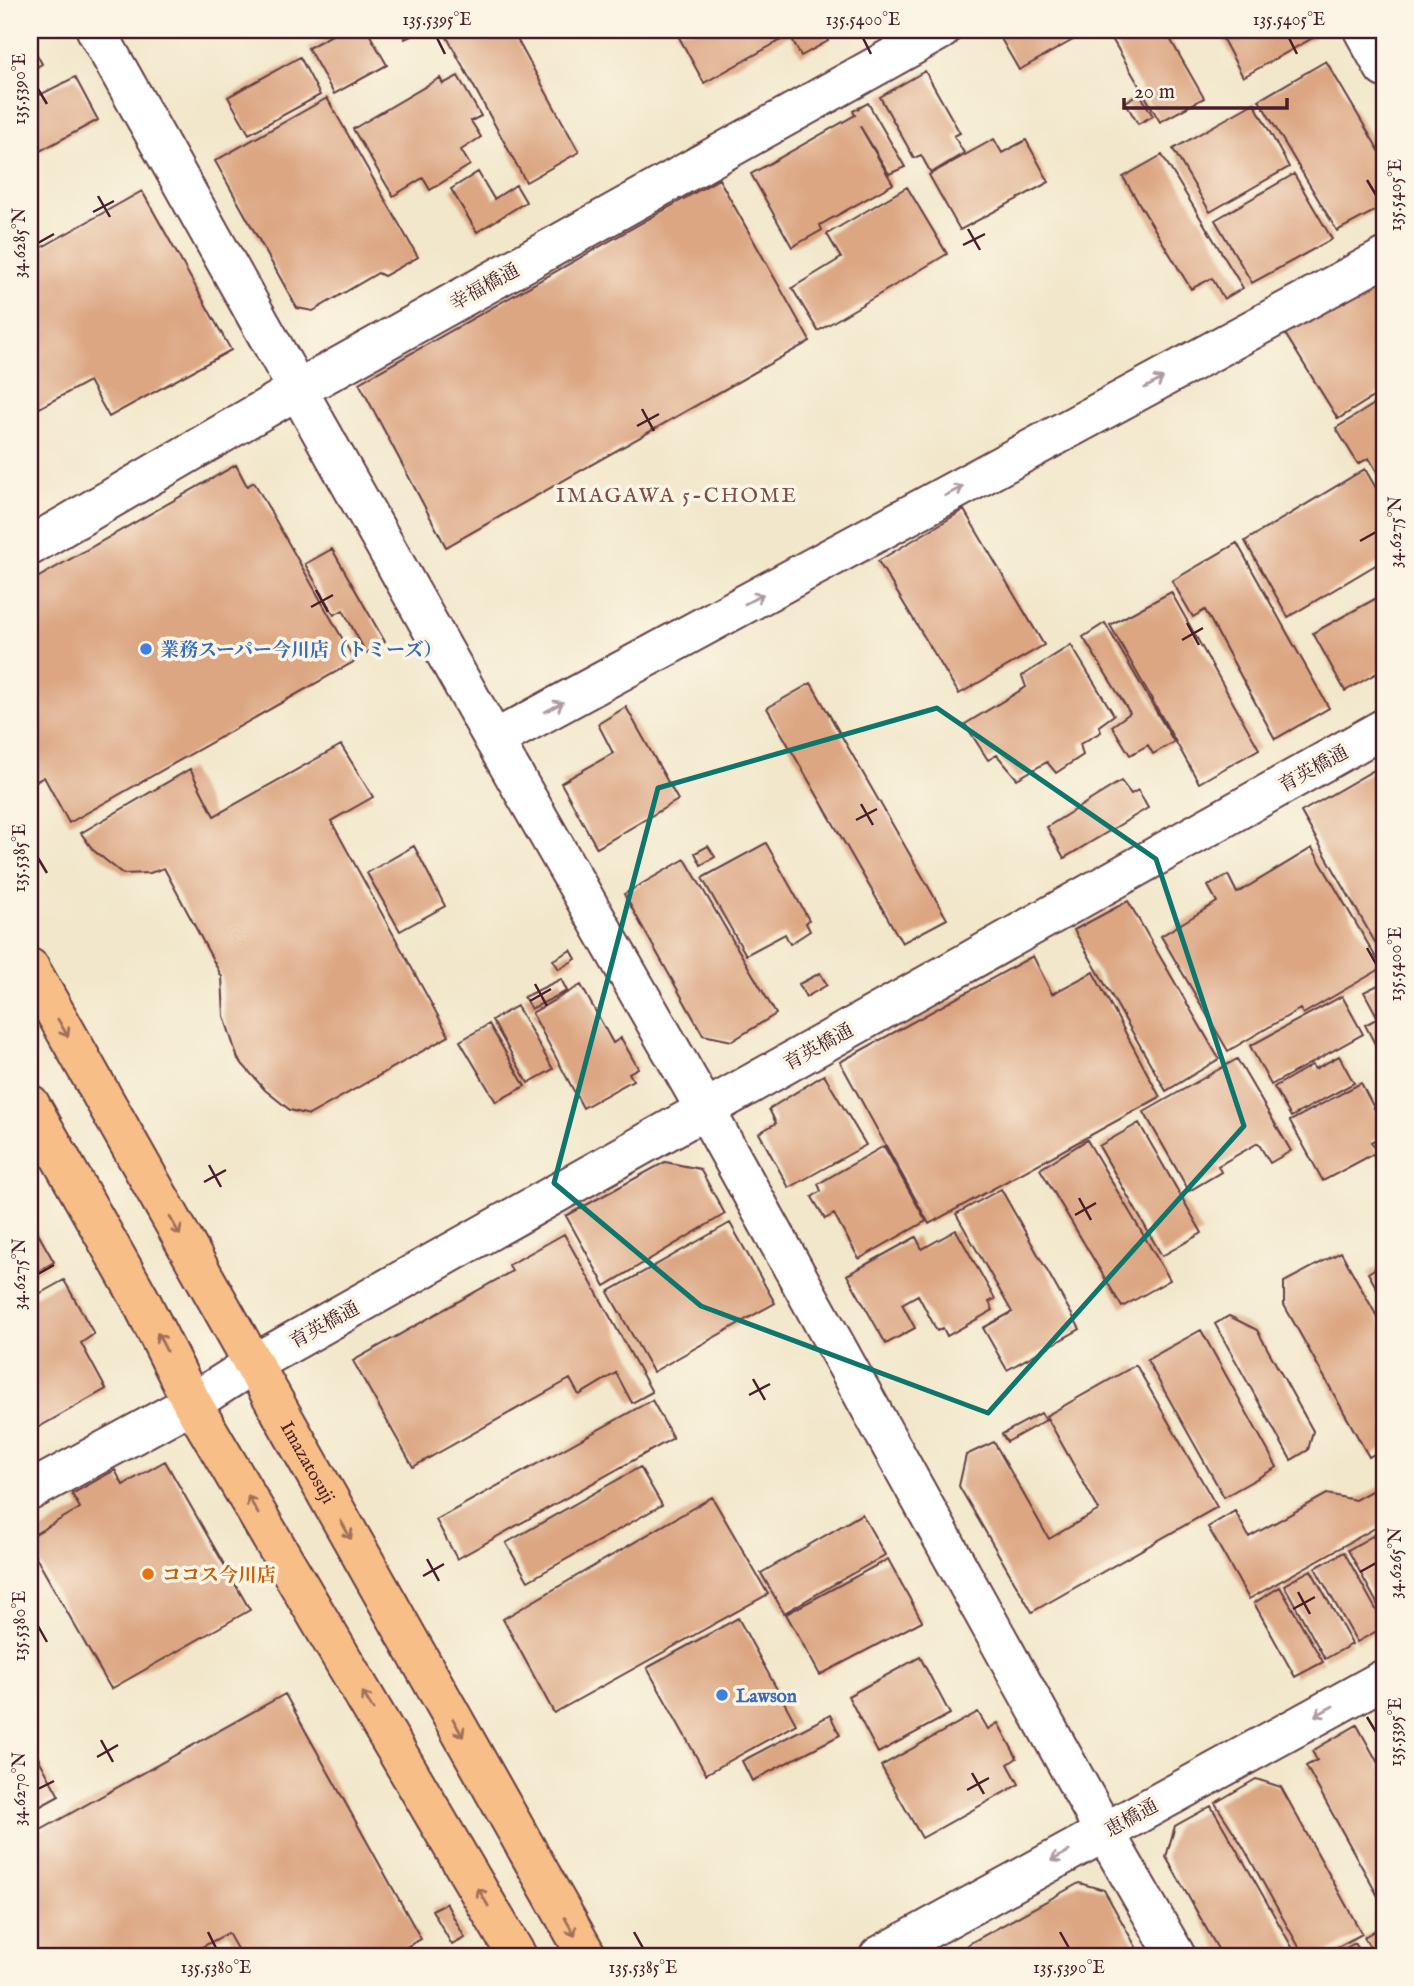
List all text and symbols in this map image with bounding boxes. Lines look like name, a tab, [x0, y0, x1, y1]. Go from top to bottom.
text: 135.5395°E	[402, 9, 472, 32]
text: 135.5400°E	[826, 9, 900, 32]
text: 135.5405°E	[1253, 9, 1325, 32]
text: 135.5390°E	[9, 53, 32, 125]
scale bar	[1124, 66, 1286, 110]
text: 20 m	[1134, 79, 1175, 106]
text: 135.5405°E	[1385, 159, 1408, 231]
text: 34.6285°N	[9, 207, 32, 278]
street label: 幸福橋通	[446, 259, 524, 317]
one-way arrow	[1143, 376, 1164, 389]
district label: IMAGAWA 5-CHOME	[556, 483, 798, 510]
one-way arrow	[943, 484, 964, 497]
text: 34.6275°N	[1385, 496, 1408, 568]
one-way arrow	[743, 592, 764, 605]
place label: 業務スーパー今川店（トミーズ）	[160, 639, 442, 663]
marker: 業務スーパー今川店（トミーズ）	[138, 641, 154, 657]
one-way arrow	[543, 700, 564, 713]
street label: 育英橋通	[1275, 741, 1353, 799]
text: 135.5385°E	[9, 824, 32, 892]
text: 135.5400°E	[1385, 927, 1408, 1001]
one-way arrow	[56, 1017, 70, 1037]
street label: 育英橋通	[780, 1019, 858, 1077]
one-way arrow	[169, 1215, 182, 1236]
text: 34.6275°N	[9, 1238, 32, 1310]
street label: 育英橋通	[286, 1297, 364, 1355]
one-way arrow	[154, 1332, 168, 1353]
street label: Imazatosuji	[274, 1417, 340, 1508]
one-way arrow	[246, 1495, 260, 1515]
one-way arrow	[339, 1520, 353, 1540]
text: 34.6265°N	[1385, 1527, 1408, 1599]
place label: ココス今川店	[162, 1564, 276, 1588]
marker: ココス今川店	[140, 1566, 156, 1582]
text: 135.5380°E	[9, 1590, 32, 1662]
place label: Lawson	[736, 1685, 797, 1709]
marker: Lawson	[714, 1687, 730, 1703]
one-way arrow	[360, 1691, 374, 1711]
text: 135.5395°E	[1385, 1697, 1408, 1767]
one-way arrow	[1315, 1705, 1335, 1719]
one-way arrow	[451, 1718, 465, 1738]
text: 34.6270°N	[9, 1751, 32, 1826]
street label: 恵橋通	[1101, 1794, 1163, 1843]
one-way arrow	[1050, 1850, 1071, 1863]
one-way arrow	[476, 1887, 489, 1908]
one-way arrow	[563, 1916, 577, 1936]
text: 135.5380°E	[180, 1957, 252, 1980]
text: 135.5385°E	[609, 1957, 677, 1980]
text: 135.5390°E	[1033, 1957, 1105, 1980]

